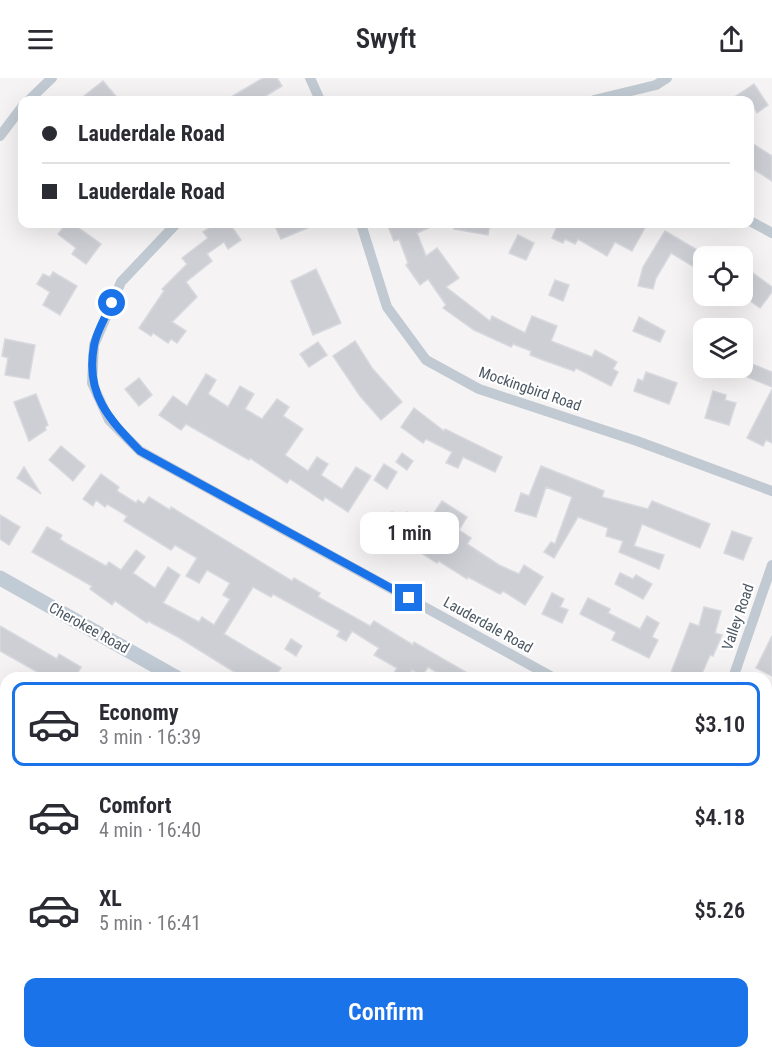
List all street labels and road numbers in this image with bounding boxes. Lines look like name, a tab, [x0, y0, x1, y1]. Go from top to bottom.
street label: Mockingbird Road	[477, 363, 583, 415]
street label: Valley Road	[718, 582, 758, 652]
street label: Lauderdale Road	[440, 593, 536, 657]
street label: Cherokee Road	[46, 599, 132, 657]

